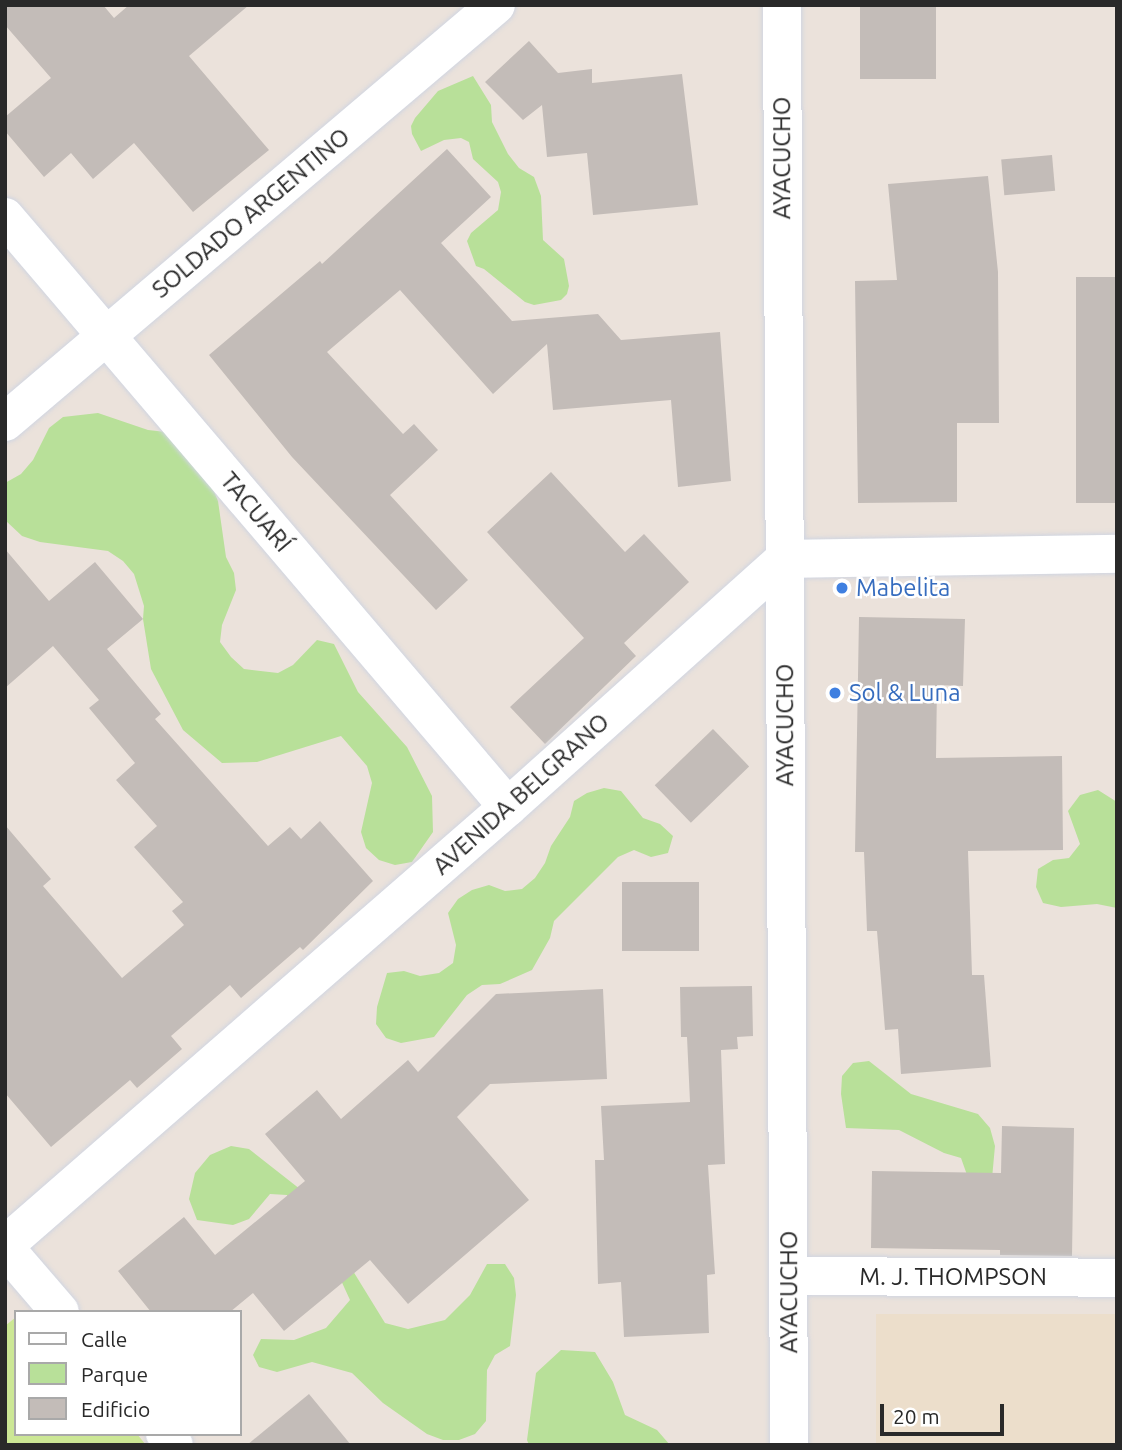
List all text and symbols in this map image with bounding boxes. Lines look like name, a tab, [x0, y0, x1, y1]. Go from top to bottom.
street label: AYACUCHO	[768, 97, 796, 219]
street label: SOLDADO ARGENTINO	[146, 122, 356, 304]
street label: TACUARÍ	[214, 466, 298, 558]
place label: Mabelita	[856, 574, 950, 602]
marker: Mabelita	[834, 580, 850, 596]
street label: AYACUCHO	[771, 664, 799, 786]
place label: Sol & Luna	[849, 679, 961, 707]
marker: Sol & Luna	[827, 685, 843, 701]
street label: AVENIDA BELGRANO	[427, 707, 615, 881]
street label: AYACUCHO	[775, 1231, 803, 1353]
street label: M. J. THOMPSON	[859, 1263, 1047, 1291]
legend	[14, 1310, 242, 1436]
text: Calle	[81, 1327, 127, 1351]
text: Parque	[81, 1362, 148, 1386]
scale bar	[884, 1390, 1008, 1434]
text: Edificio	[81, 1397, 150, 1421]
text: 20 m	[893, 1404, 940, 1428]

